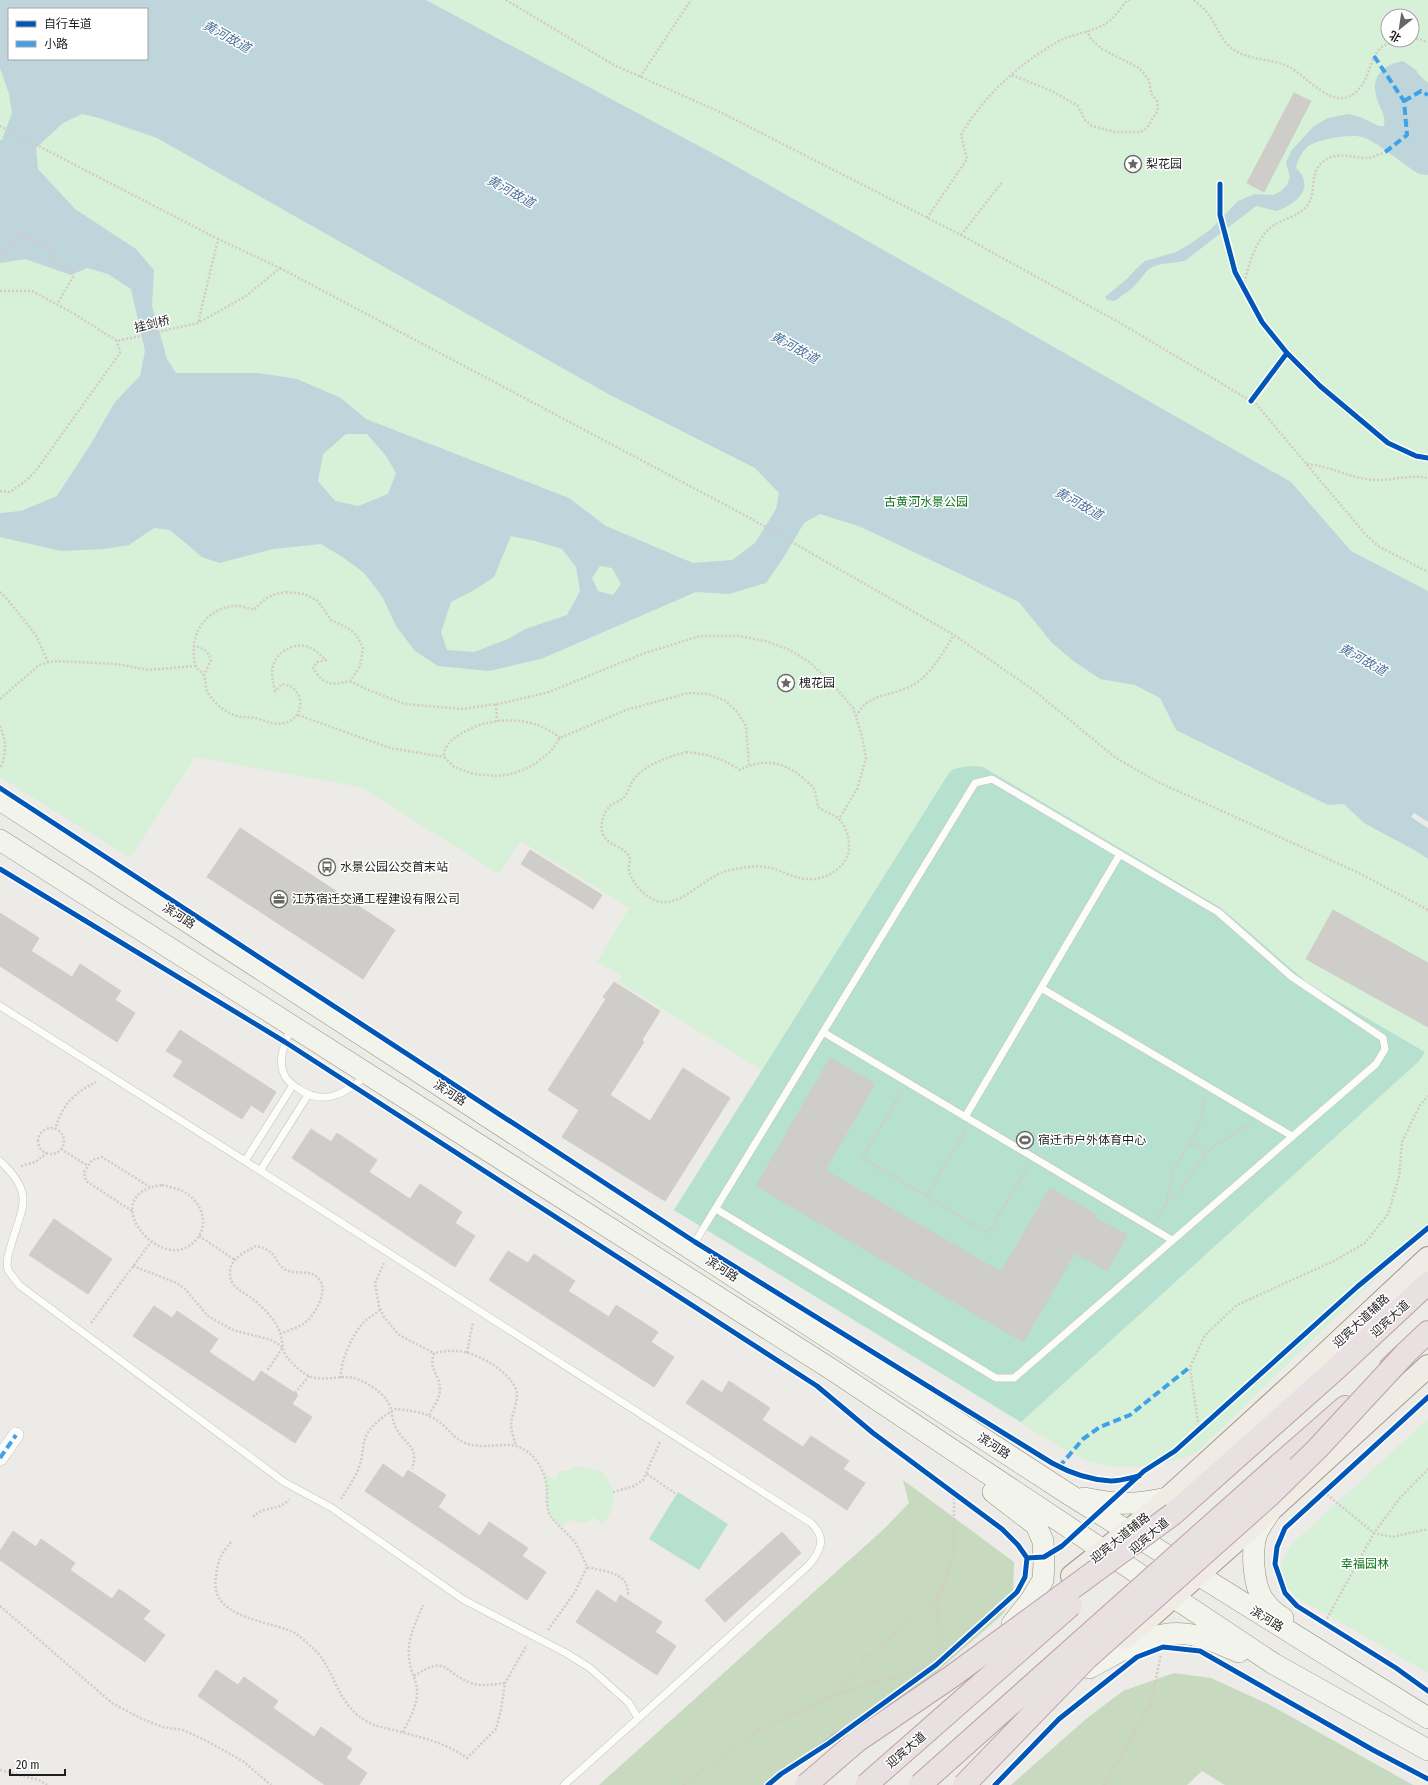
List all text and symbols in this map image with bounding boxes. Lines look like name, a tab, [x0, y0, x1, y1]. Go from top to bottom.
legend	[8, 8, 148, 60]
north arrow	[1380, 8, 1420, 48]
text: 自行车道	[44, 17, 92, 31]
water label: 黄河故道	[200, 17, 255, 57]
text: 北	[1387, 28, 1403, 45]
text: 小路	[44, 37, 68, 51]
place icon: 梨花园	[1123, 154, 1143, 174]
place label: 梨花园	[1146, 157, 1182, 171]
water label: 黄河故道	[484, 172, 539, 212]
street label: 挂剑桥	[133, 313, 171, 335]
water label: 黄河故道	[768, 328, 823, 368]
water label: 黄河故道	[1052, 484, 1107, 524]
park label: 古黄河水景公园	[884, 495, 968, 509]
water label: 黄河故道	[1336, 640, 1391, 680]
place icon: 槐花园	[776, 673, 796, 693]
place label: 槐花园	[799, 676, 835, 690]
bus stop icon: 水景公园公交首末站	[317, 857, 337, 877]
place label: 水景公园公交首末站	[340, 860, 448, 874]
office icon: 江苏宿迁交通工程建设有限公司	[269, 889, 289, 909]
place label: 江苏宿迁交通工程建设有限公司	[292, 892, 460, 906]
street label: 滨河路	[160, 900, 198, 932]
street label: 滨河路	[431, 1077, 469, 1109]
sports icon: 宿迁市户外体育中心	[1015, 1130, 1035, 1150]
place label: 宿迁市户外体育中心	[1038, 1133, 1146, 1147]
street label: 滨河路	[703, 1253, 741, 1285]
street label: 迎宾大道辅路	[1330, 1291, 1392, 1351]
street label: 迎宾大道	[1368, 1298, 1412, 1340]
street label: 滨河路	[975, 1430, 1013, 1462]
street label: 迎宾大道辅路	[1088, 1510, 1152, 1566]
street label: 迎宾大道	[1126, 1515, 1172, 1557]
park label: 幸福园林	[1341, 1557, 1389, 1571]
street label: 滨河路	[1248, 1604, 1286, 1634]
street label: 迎宾大道	[883, 1729, 929, 1771]
scale bar	[10, 1751, 65, 1777]
text: 20 m	[16, 1758, 40, 1772]

